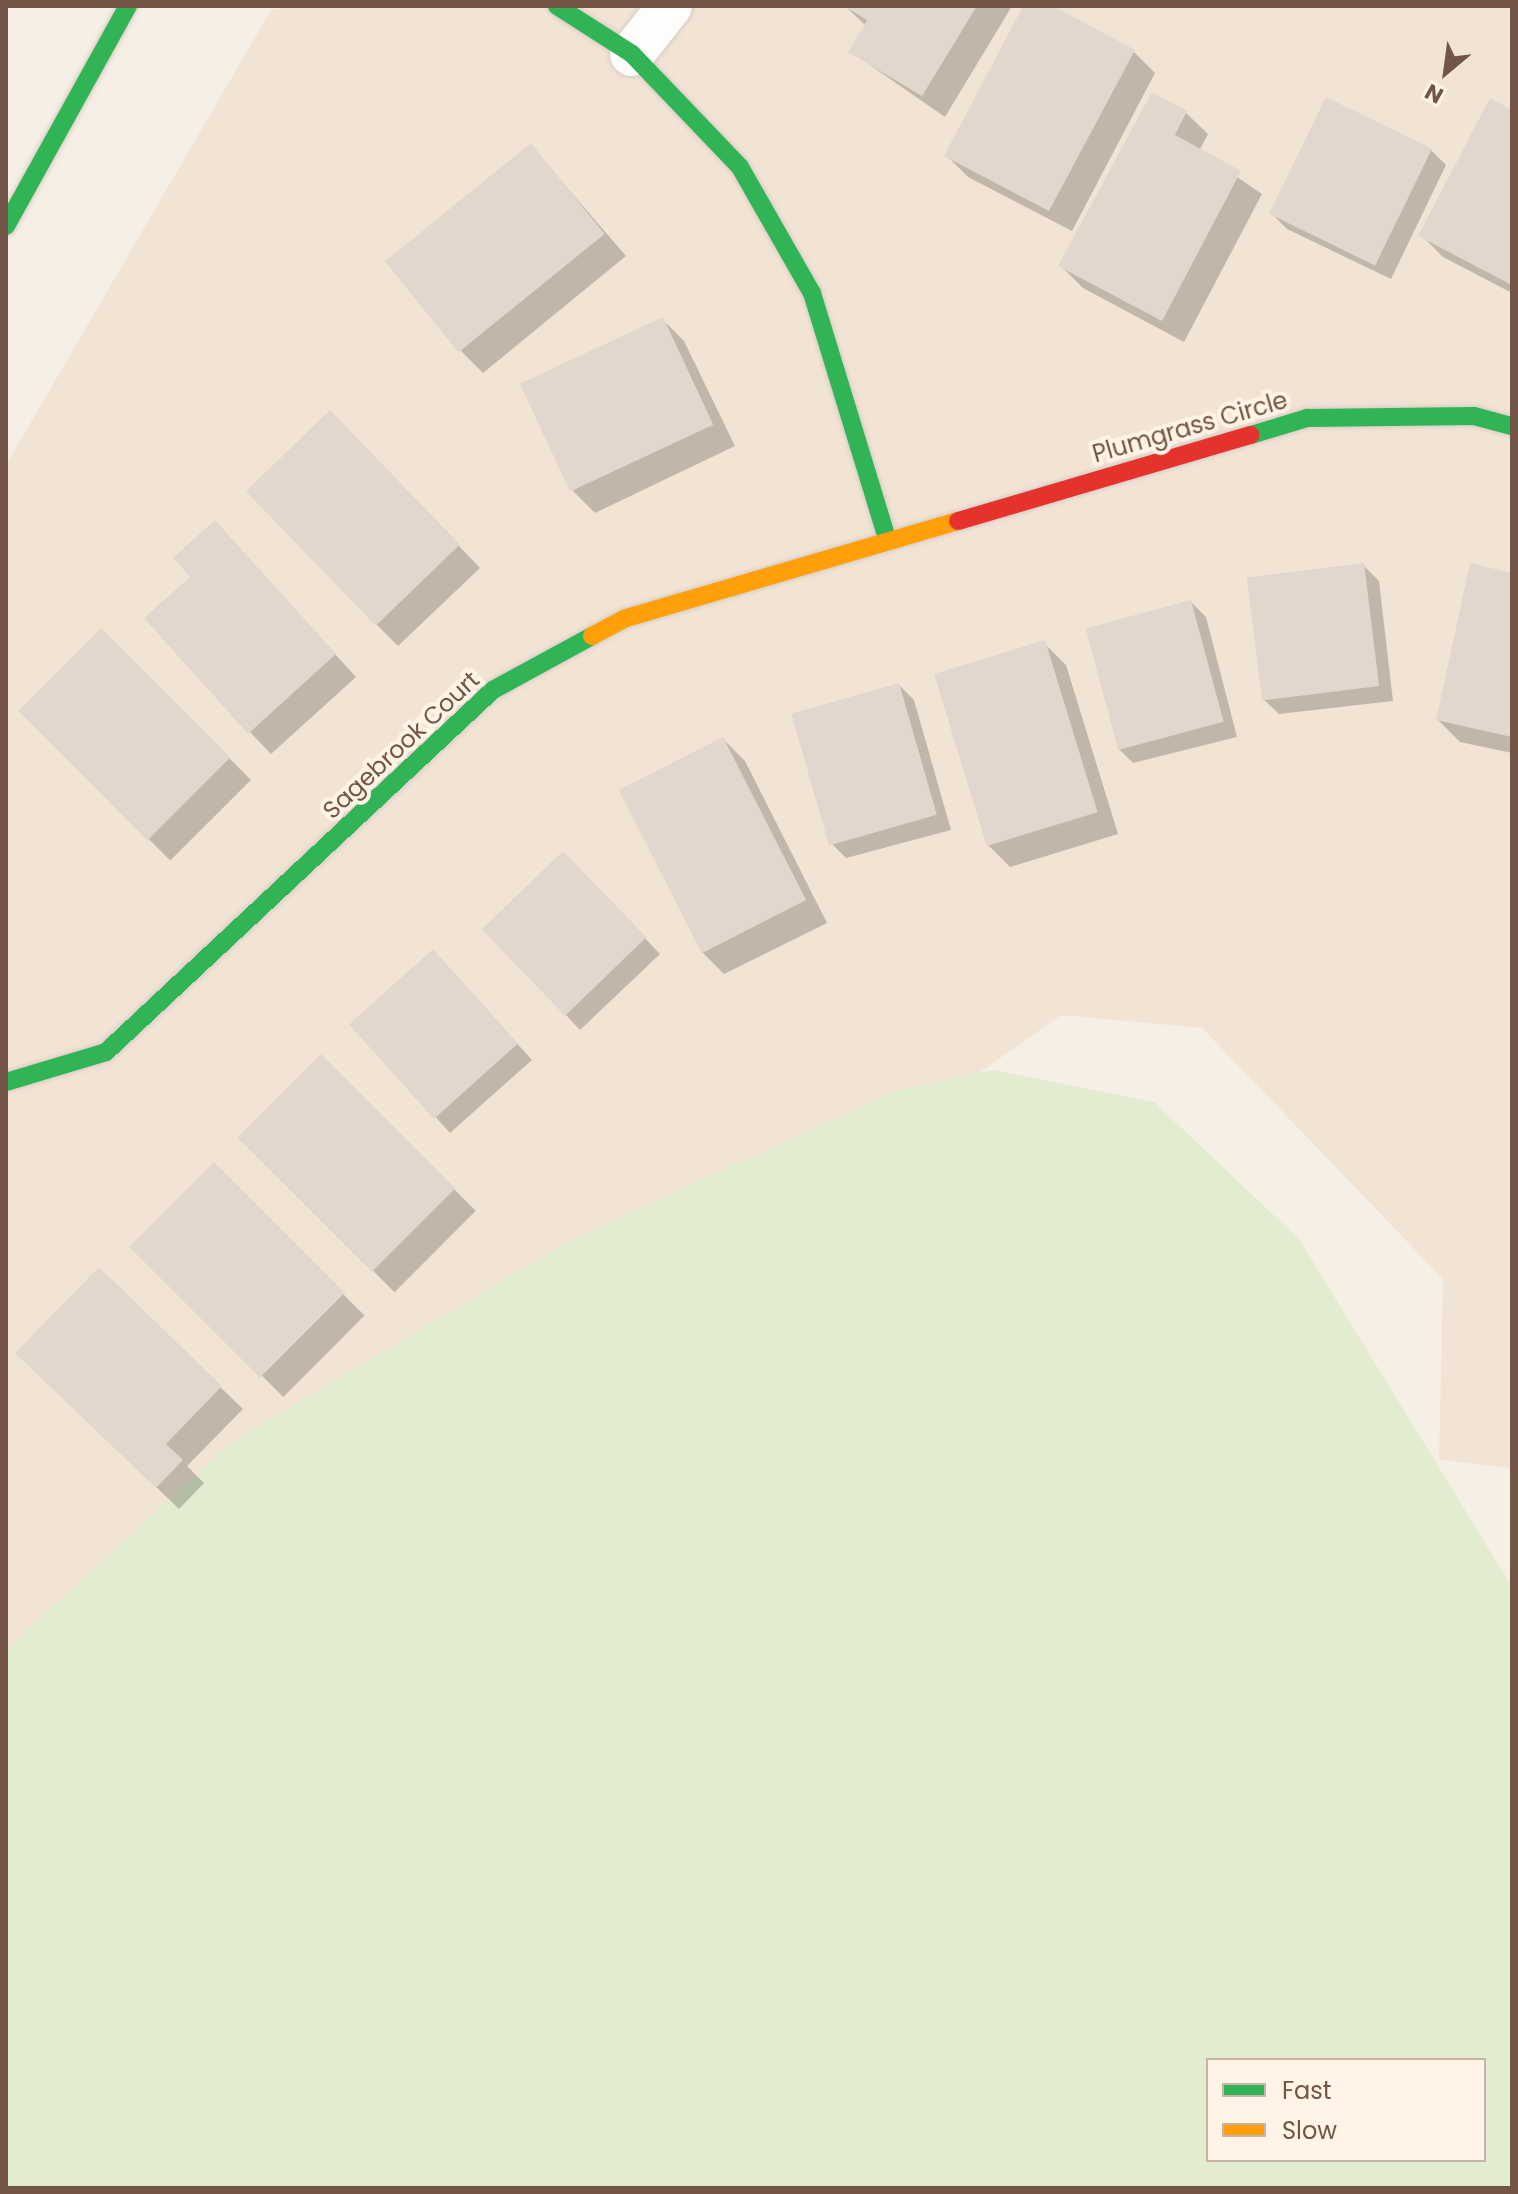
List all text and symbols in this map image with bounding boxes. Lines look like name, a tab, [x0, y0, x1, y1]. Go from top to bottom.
north arrow	[1406, 32, 1486, 112]
text: N	[1419, 76, 1449, 111]
street label: Plumgrass Circle	[1089, 385, 1291, 469]
street label: Sagebrook Court	[317, 665, 485, 825]
legend	[1206, 2058, 1486, 2162]
text: Fast	[1282, 2074, 1332, 2107]
text: Slow	[1282, 2114, 1337, 2147]

